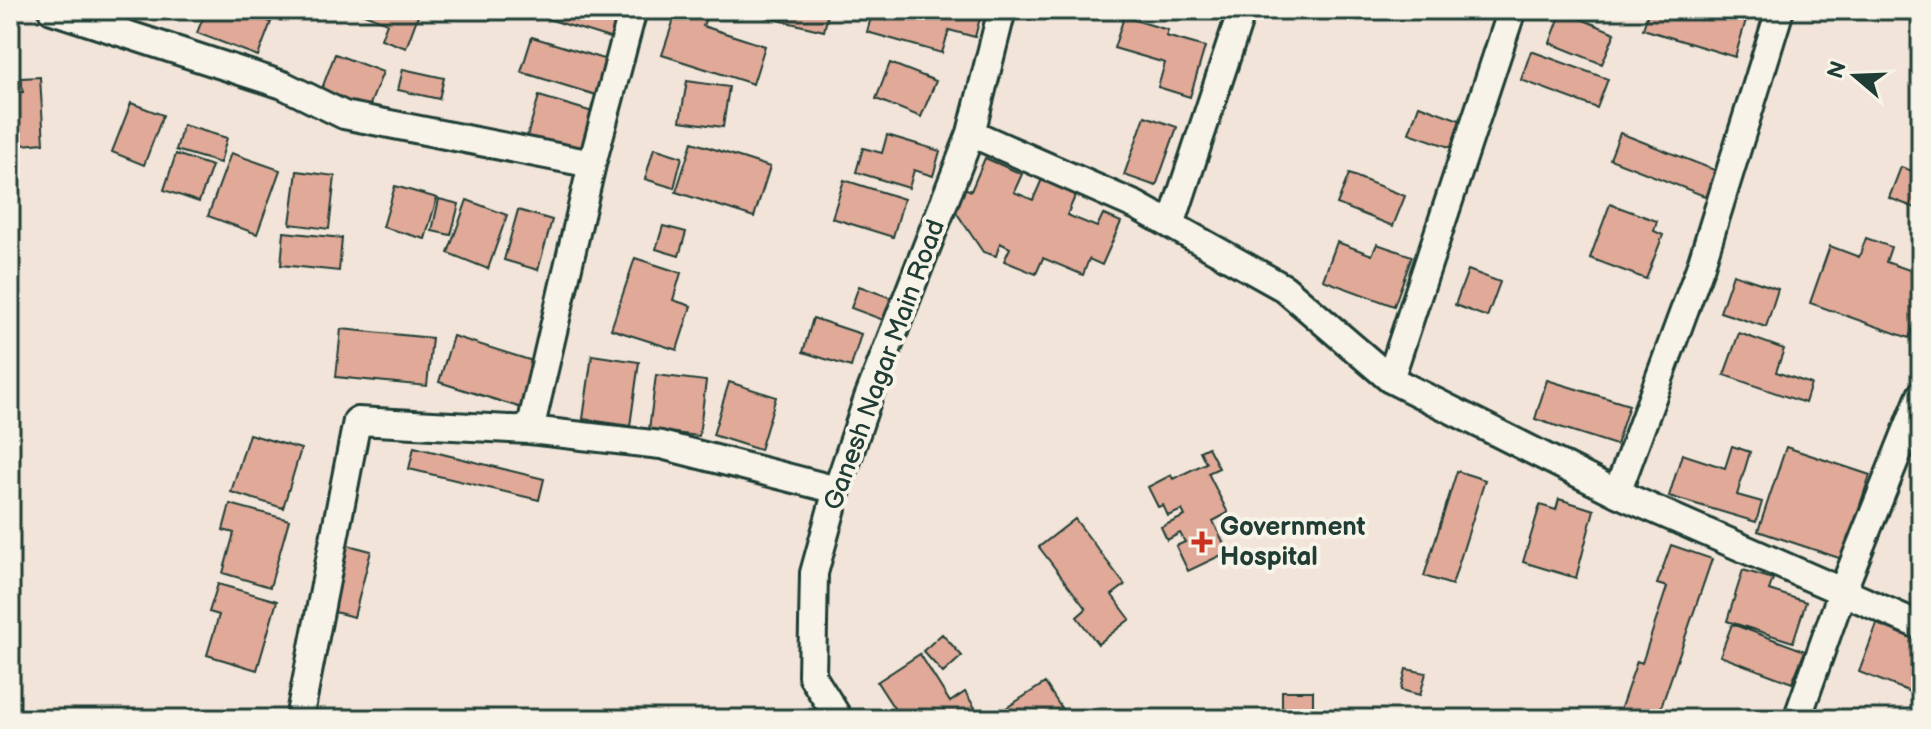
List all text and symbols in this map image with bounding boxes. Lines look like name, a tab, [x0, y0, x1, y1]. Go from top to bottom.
north arrow	[1815, 36, 1895, 116]
text: N	[1822, 58, 1853, 82]
street label: Ganesh Nagar Main Road	[818, 216, 952, 514]
place label: Government Hospital	[1220, 512, 1366, 573]
marker: Government Hospital	[1191, 531, 1213, 553]

